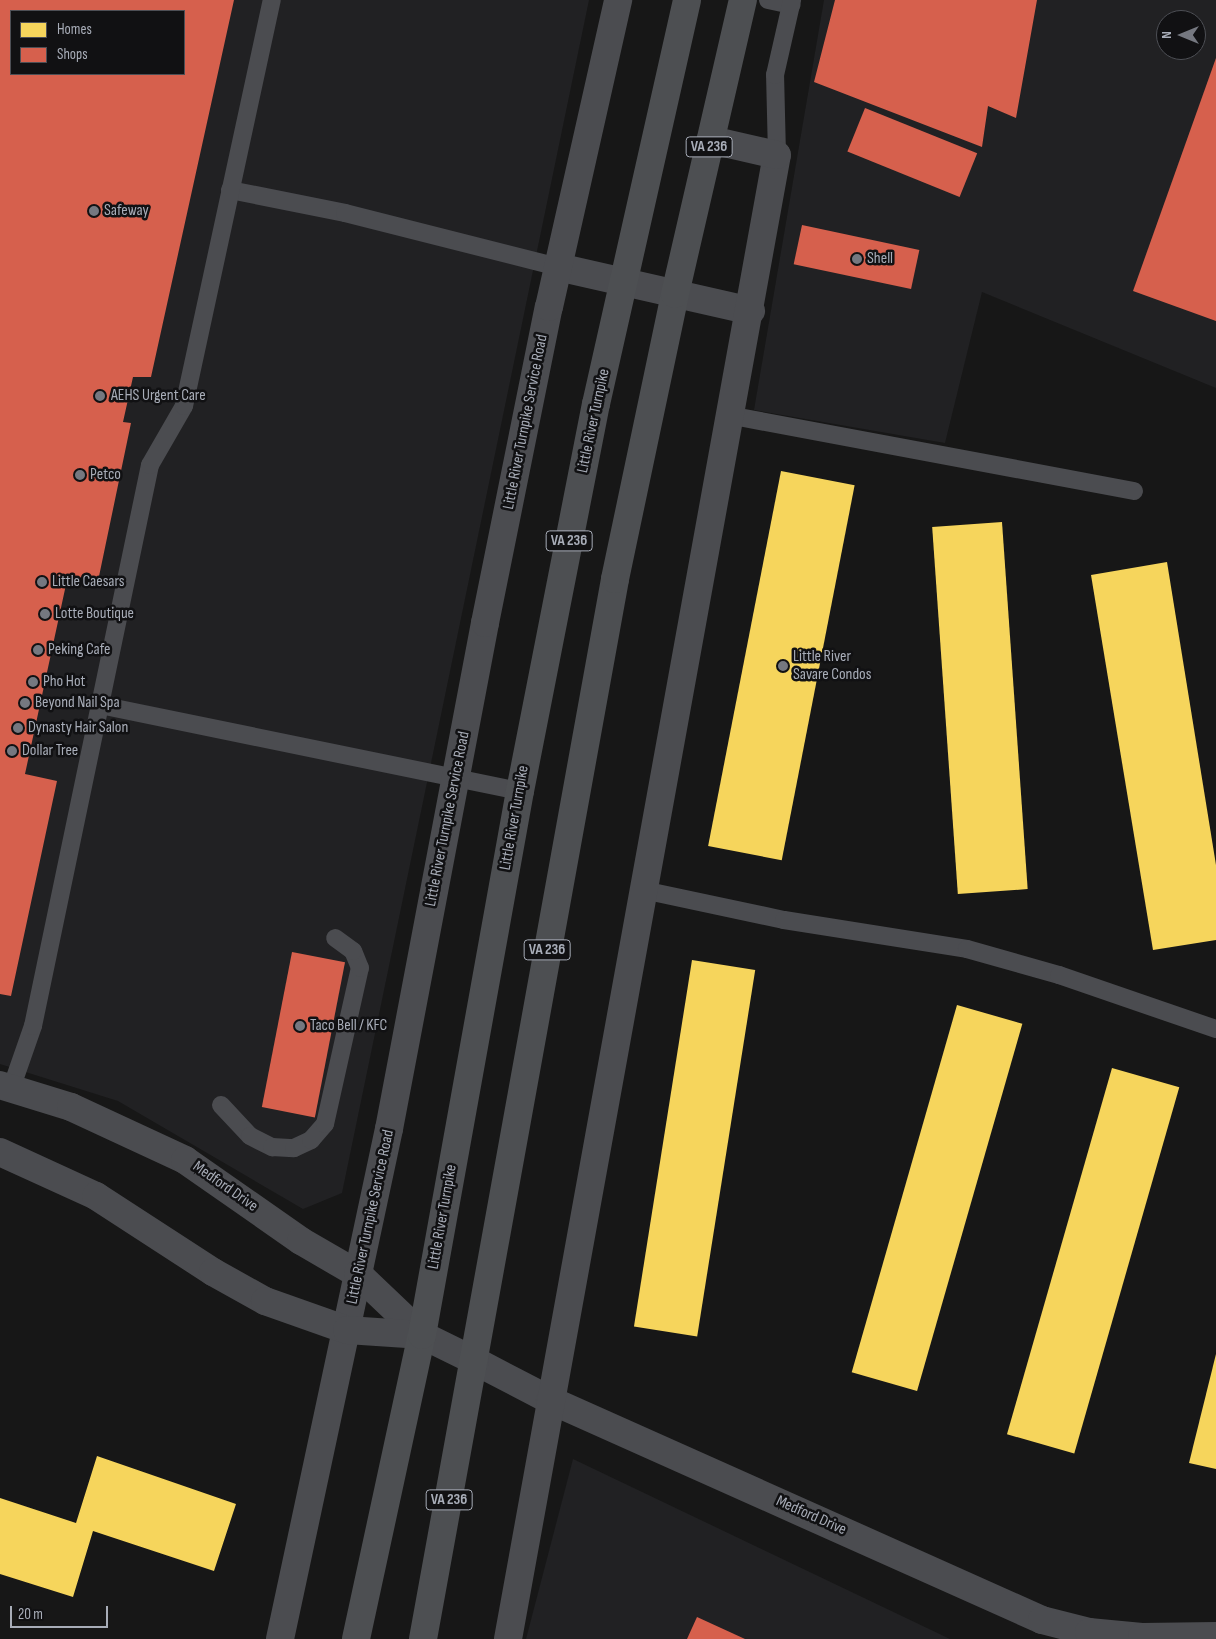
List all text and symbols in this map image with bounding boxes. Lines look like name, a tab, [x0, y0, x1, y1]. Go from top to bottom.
legend	[10, 10, 185, 75]
north arrow	[1156, 10, 1206, 60]
text: Homes	[57, 20, 92, 39]
text: N	[1158, 31, 1175, 39]
text: Shops	[57, 45, 88, 64]
road number: VA 236	[685, 134, 733, 160]
place label: Safeway	[104, 201, 149, 221]
marker: Safeway	[88, 205, 100, 217]
place label: Shell	[867, 249, 893, 269]
marker: Shell	[851, 253, 863, 265]
street label: Little River Turnpike Service Road	[500, 333, 552, 511]
street label: Little River Turnpike	[574, 367, 614, 475]
place label: AEHS Urgent Care	[111, 386, 206, 406]
marker: AEHS Urgent Care	[93, 389, 107, 403]
place label: Petco	[90, 465, 121, 485]
marker: Petco	[74, 469, 86, 481]
road number: VA 236	[545, 528, 593, 554]
place label: Little Caesars	[52, 572, 125, 592]
marker: Little Caesars	[36, 576, 48, 588]
place label: Lotte Boutique	[55, 604, 134, 624]
marker: Lotte Boutique	[39, 608, 51, 620]
place label: Peking Cafe	[48, 640, 110, 660]
marker: Peking Cafe	[32, 644, 44, 656]
place label: Little River Savare Condos	[793, 647, 871, 685]
marker: Little River Savare Condos	[777, 660, 789, 672]
place label: Pho Hot	[43, 672, 85, 692]
marker: Pho Hot	[27, 676, 39, 688]
place label: Beyond Nail Spa	[35, 693, 120, 713]
marker: Beyond Nail Spa	[19, 697, 31, 709]
place label: Dynasty Hair Salon	[28, 718, 128, 738]
marker: Dynasty Hair Salon	[12, 722, 24, 734]
street label: Little River Turnpike Service Road	[422, 730, 474, 908]
place label: Dollar Tree	[22, 741, 78, 761]
marker: Dollar Tree	[6, 745, 18, 757]
street label: Little River Turnpike	[496, 764, 534, 872]
road number: VA 236	[523, 938, 571, 962]
place label: Taco Bell / KFC	[310, 1016, 387, 1036]
marker: Taco Bell / KFC	[294, 1020, 306, 1032]
street label: Little River Turnpike Service Road	[343, 1128, 399, 1306]
street label: Medford Drive	[189, 1158, 261, 1216]
street label: Little River Turnpike	[424, 1163, 462, 1271]
road number: VA 236	[425, 1488, 473, 1512]
street label: Medford Drive	[773, 1492, 849, 1540]
scale bar	[12, 1596, 110, 1628]
text: 20 m	[18, 1605, 43, 1624]

